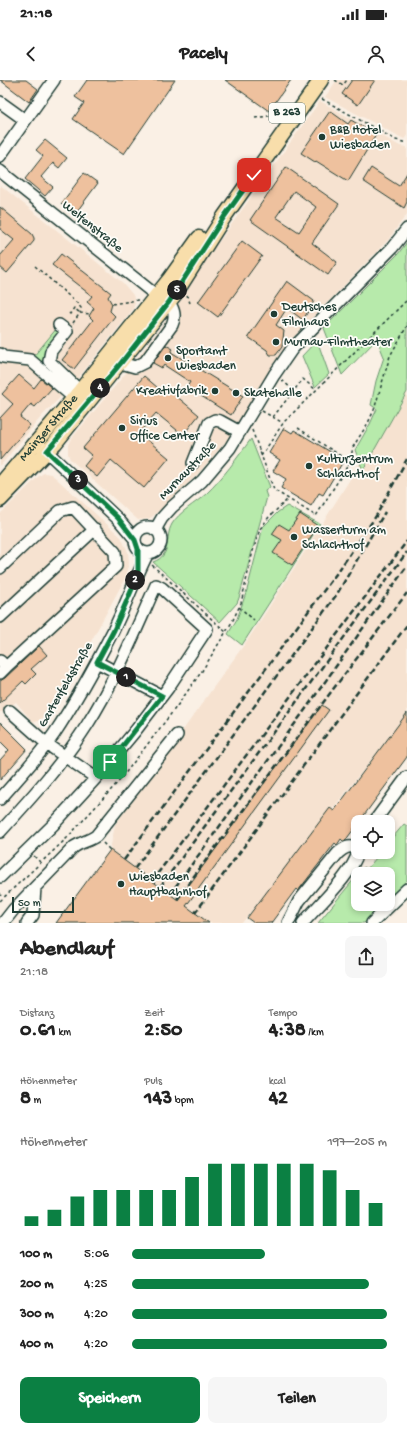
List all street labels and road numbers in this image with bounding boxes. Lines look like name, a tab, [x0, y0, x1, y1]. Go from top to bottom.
road number: B 263	[269, 103, 305, 123]
street label: Welfenstraße	[59, 198, 126, 256]
street label: Mainzer Straße	[16, 391, 81, 464]
street label: Murnaustraße	[156, 438, 220, 503]
street label: Gartenfeldstraße	[36, 639, 97, 730]

